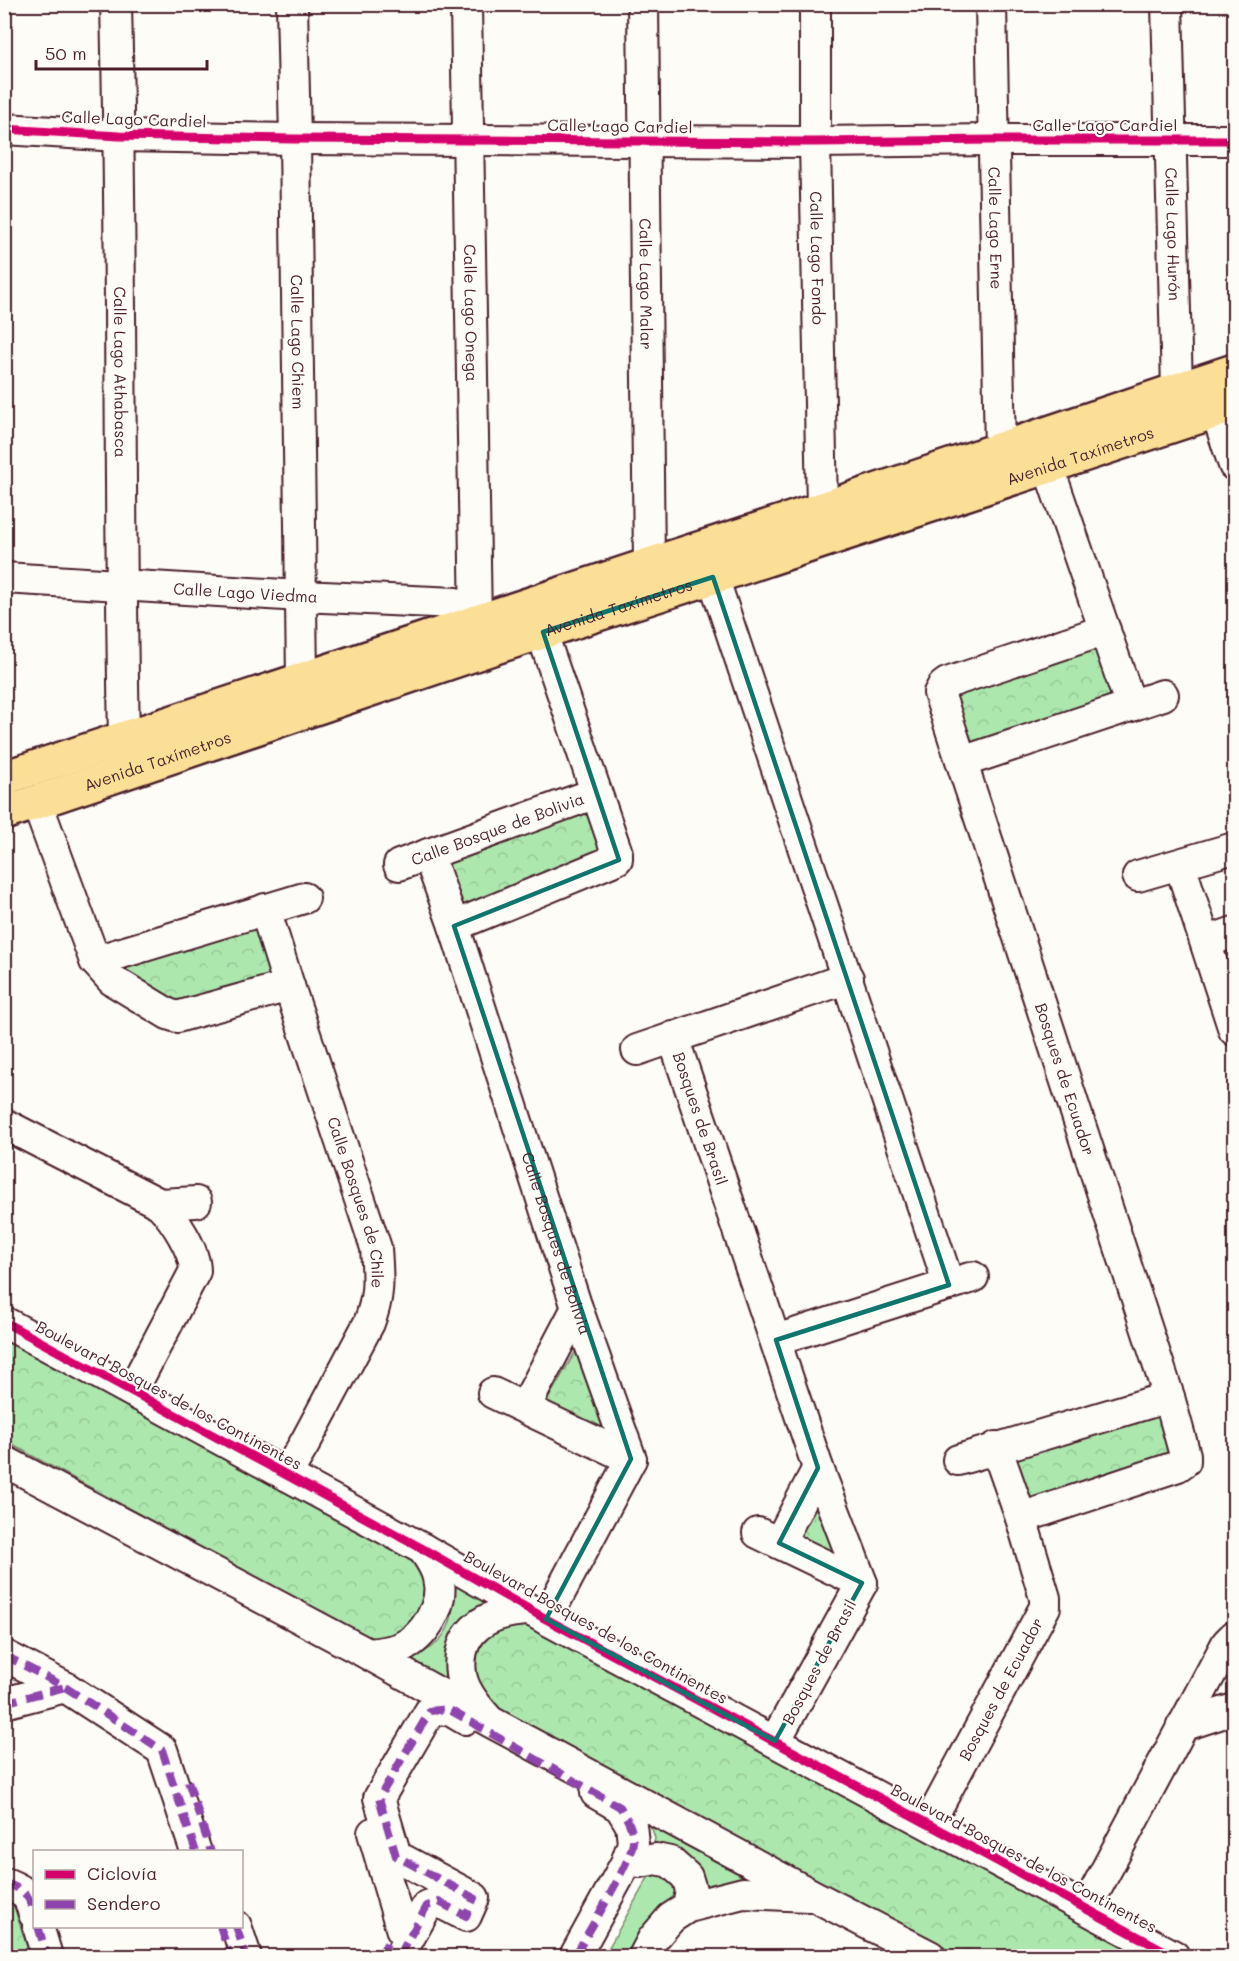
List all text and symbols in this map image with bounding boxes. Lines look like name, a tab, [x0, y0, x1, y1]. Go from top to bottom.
scale bar	[36, 33, 207, 71]
text: 50 m	[45, 41, 87, 65]
street label: Calle Lago Cardiel	[61, 105, 207, 132]
street label: Calle Lago Cardiel	[547, 114, 693, 137]
street label: Calle Lago Cardiel	[1032, 114, 1178, 135]
street label: Calle Lago Erne	[984, 166, 1008, 290]
street label: Calle Lago Hurón	[1161, 167, 1186, 301]
street label: Calle Lago Fondo	[806, 191, 829, 325]
street label: Calle Lago Malar	[635, 218, 658, 350]
street label: Calle Lago Onega	[460, 244, 483, 382]
street label: Calle Lago Chiem	[287, 274, 309, 409]
street label: Calle Lago Athabasca	[110, 286, 132, 458]
street label: Avenida Taxímetros	[1004, 421, 1157, 489]
street label: Avenida Taxímetros	[542, 573, 695, 640]
street label: Calle Lago Viedma	[173, 577, 318, 607]
street label: Avenida Taxímetros	[81, 726, 234, 795]
street label: Calle Bosque de Bolivia	[408, 787, 587, 870]
street label: Bosques de Ecuador	[1031, 1000, 1100, 1158]
street label: Bosques de Brasil	[669, 1049, 733, 1188]
street label: Calle Bosques de Chile	[323, 1114, 389, 1289]
street label: Calle Bosques de Bolivia	[517, 1149, 597, 1337]
street label: Boulevard Bosques de los Continentes	[33, 1315, 306, 1474]
street label: Boulevard Bosques de los Continentes	[461, 1545, 732, 1708]
street label: Bosques de Brasil	[777, 1596, 860, 1728]
street label: Bosques de Ecuador	[954, 1614, 1047, 1764]
street label: Boulevard Bosques de los Continentes	[888, 1778, 1161, 1937]
legend	[33, 1850, 243, 1928]
text: Ciclovía	[87, 1861, 158, 1885]
text: Sendero	[87, 1891, 161, 1915]

